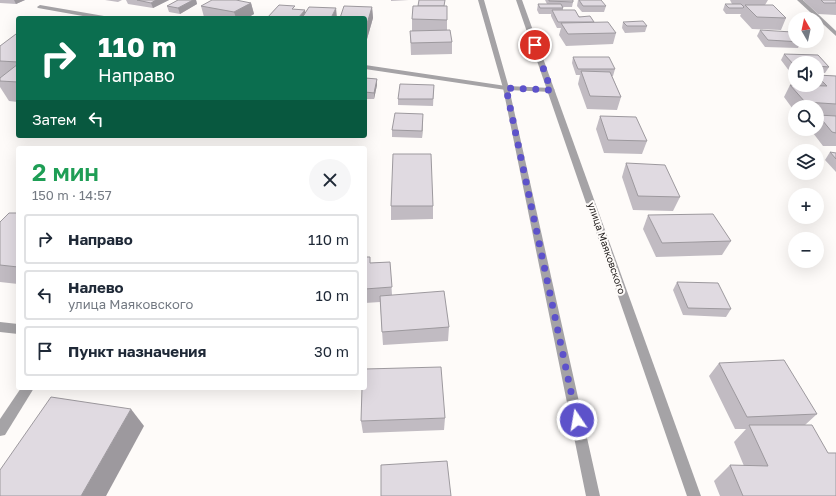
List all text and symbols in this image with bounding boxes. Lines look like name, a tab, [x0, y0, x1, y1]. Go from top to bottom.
north arrow	[788, 12, 824, 48]
map controls	[788, 12, 824, 268]
pin	[518, 28, 552, 62]
text: 110 m	[98, 30, 177, 63]
icon: right	[32, 32, 84, 84]
icon: arrive	[524, 34, 546, 56]
button: sound	[788, 56, 824, 92]
text: Направо	[98, 64, 175, 86]
button: search	[788, 100, 824, 136]
icon: left	[85, 108, 107, 130]
text: Затем	[32, 110, 77, 128]
button: layers	[788, 144, 824, 180]
text: 2 мин	[32, 157, 99, 186]
button: close	[309, 159, 351, 201]
text: 150 m · 14:57	[32, 187, 112, 203]
button: +	[788, 188, 824, 224]
street label: улица Маяковского	[586, 200, 628, 296]
icon: right	[34, 228, 56, 250]
text: Направо	[68, 230, 133, 248]
text: 110 m	[308, 230, 349, 248]
button: −	[788, 232, 824, 268]
text: Налево	[68, 278, 124, 296]
icon: left	[34, 284, 56, 306]
text: 10 m	[315, 286, 349, 304]
text: улица Маяковского	[68, 296, 193, 312]
icon: arrive	[34, 340, 56, 362]
text: Пункт назначения	[68, 342, 206, 360]
text: 30 m	[314, 342, 349, 360]
position arrow	[556, 399, 598, 441]

